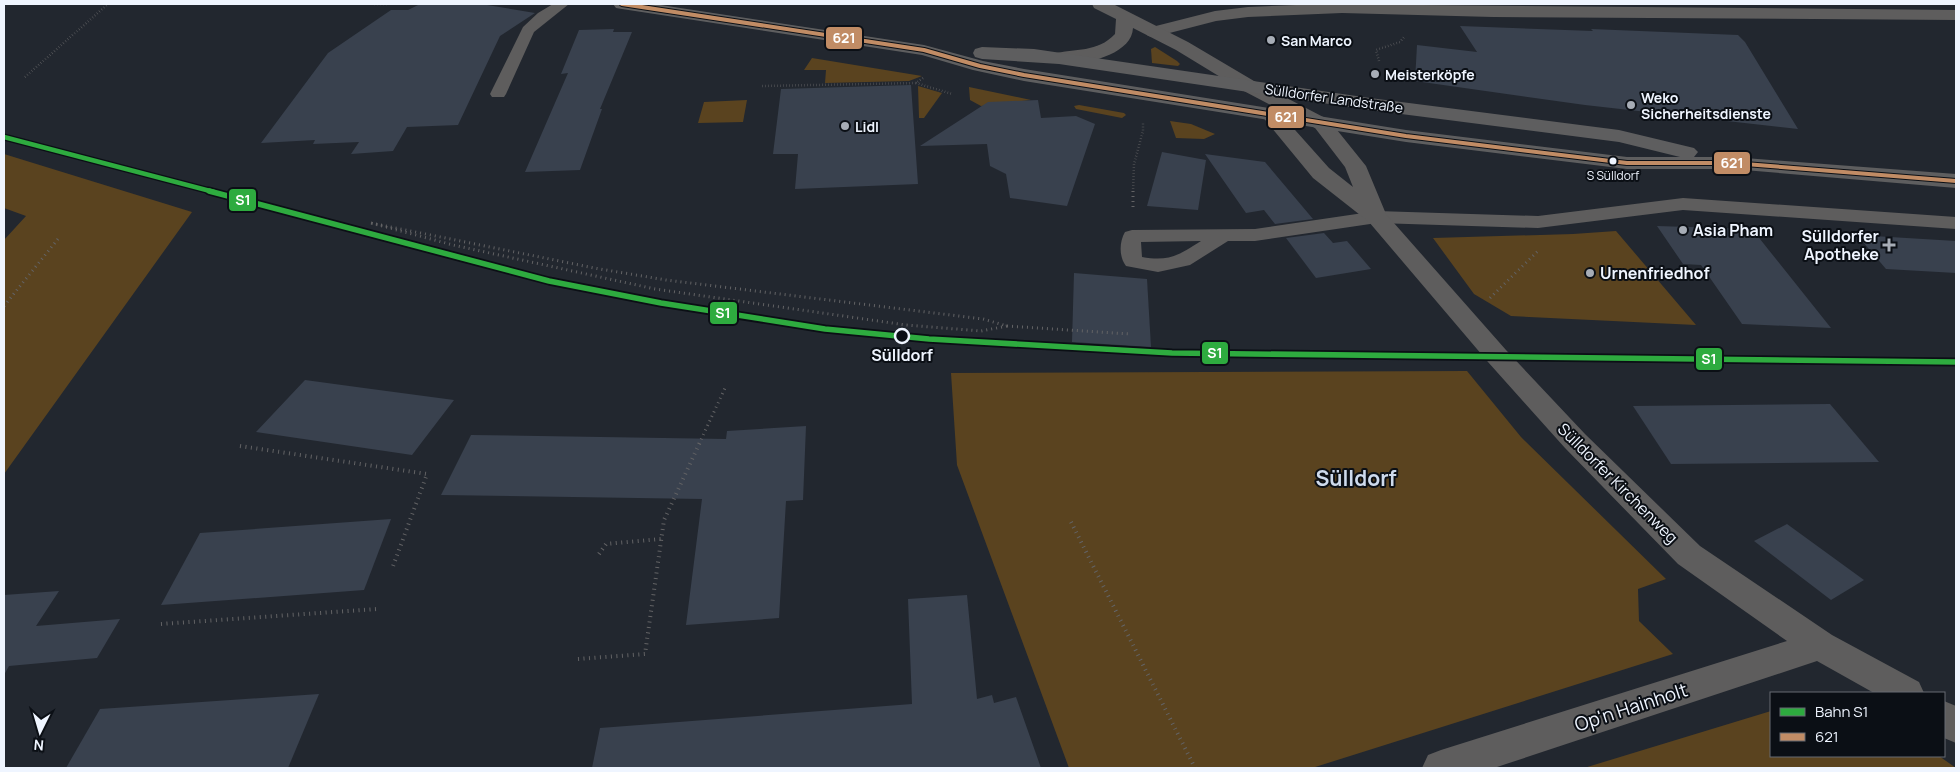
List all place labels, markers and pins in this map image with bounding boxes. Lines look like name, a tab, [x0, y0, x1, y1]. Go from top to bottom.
place label: San Marco	[1281, 31, 1352, 50]
marker: San Marco	[1265, 34, 1277, 46]
place label: Meisterköpfe	[1385, 65, 1475, 84]
marker: Meisterköpfe	[1369, 68, 1381, 80]
place label: Weko Sicherheitsdienste	[1641, 88, 1771, 123]
marker: Weko Sicherheitsdienste	[1625, 99, 1637, 111]
place label: Lidl	[855, 117, 879, 136]
marker: Lidl	[839, 120, 851, 132]
marker: S Sülldorf	[1608, 156, 1618, 166]
place label: S Sülldorf	[1587, 167, 1640, 184]
place label: Asia Pham	[1693, 219, 1773, 241]
marker: Asia Pham	[1677, 224, 1689, 236]
place label: Sülldorfer Apotheke	[1802, 225, 1879, 265]
marker: Sülldorfer Apotheke	[1883, 239, 1895, 251]
place label: Urnenfriedhof	[1600, 262, 1710, 284]
marker: Urnenfriedhof	[1584, 267, 1596, 279]
marker: Sülldorf	[894, 328, 910, 344]
place label: Sülldorf	[871, 344, 933, 366]

